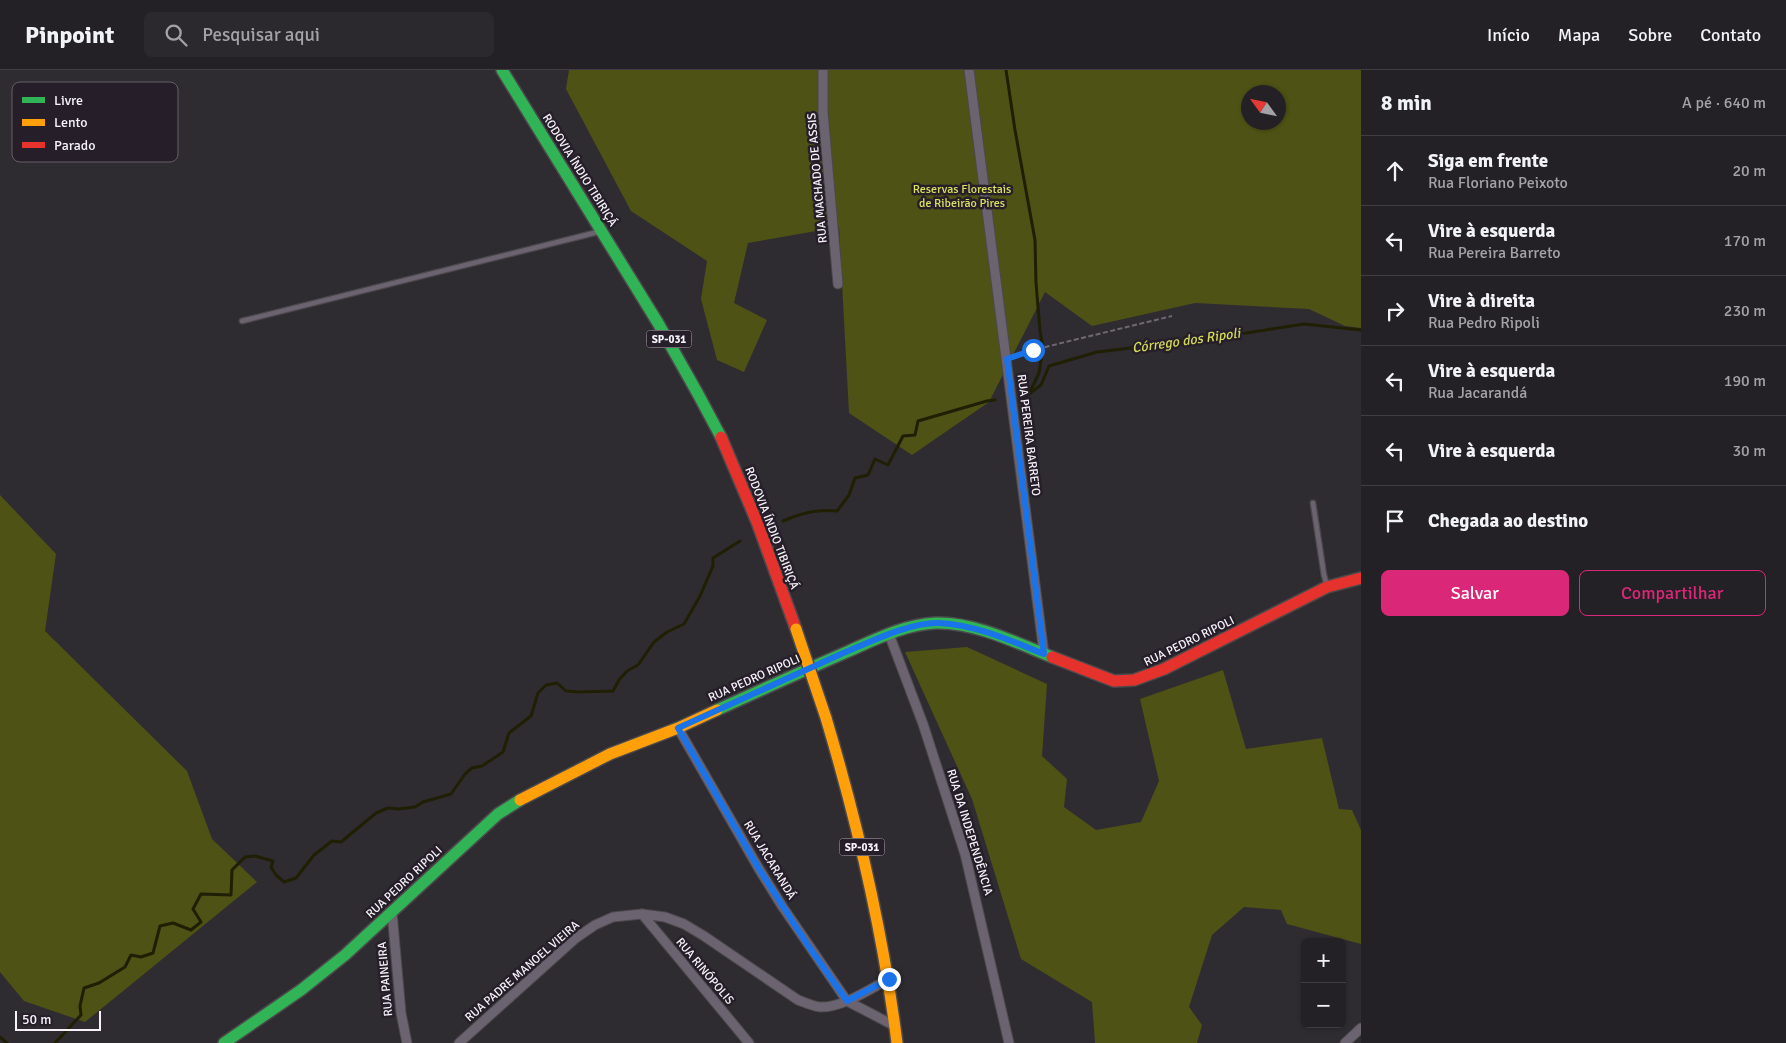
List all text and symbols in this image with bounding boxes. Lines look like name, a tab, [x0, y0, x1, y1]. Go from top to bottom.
search box	[144, 12, 494, 57]
text: Pinpoint	[25, 20, 114, 50]
icon: search	[162, 21, 190, 49]
text: Pesquisar aqui	[202, 23, 320, 47]
text: Início	[1487, 24, 1530, 46]
text: Mapa	[1558, 24, 1600, 46]
text: Sobre	[1628, 24, 1672, 46]
text: Contato	[1700, 24, 1761, 46]
legend	[12, 82, 178, 162]
north arrow	[1241, 85, 1286, 130]
text: 8 min	[1381, 90, 1432, 116]
text: Livre	[54, 92, 83, 109]
text: A pé · 640 m	[1682, 93, 1766, 113]
street label: RODOVIA ÍNDIO TIBIRIÇÁ	[539, 111, 621, 230]
street label: RUA MACHADO DE ASSIS	[804, 112, 831, 244]
text: Lento	[54, 114, 88, 131]
text: Parado	[54, 137, 96, 154]
text: Siga em frente	[1428, 149, 1548, 173]
icon: ahead	[1381, 157, 1409, 185]
text: 20 m	[1732, 161, 1766, 181]
text: Rua Floriano Peixoto	[1428, 173, 1568, 193]
park label: Reservas Florestais de Ribeirão Pires	[913, 182, 1011, 211]
text: Vire à esquerda	[1428, 219, 1555, 243]
icon: left	[1381, 227, 1409, 255]
text: 170 m	[1724, 231, 1766, 251]
text: Rua Pereira Barreto	[1428, 243, 1561, 263]
text: Vire à direita	[1428, 289, 1535, 313]
icon: right	[1381, 297, 1409, 325]
text: 230 m	[1724, 301, 1766, 321]
text: Rua Pedro Ripoli	[1428, 313, 1540, 333]
water label: Córrego dos Ripoli	[1131, 324, 1242, 357]
road number: SP-031	[646, 330, 692, 348]
route start	[1022, 339, 1045, 362]
text: Vire à esquerda	[1428, 359, 1555, 383]
icon: left	[1381, 367, 1409, 395]
text: 190 m	[1724, 371, 1766, 391]
street label: RUA PEREIRA BARRETO	[1014, 373, 1043, 497]
text: Rua Jacarandá	[1428, 383, 1527, 403]
icon: left	[1381, 437, 1409, 465]
text: Vire à esquerda	[1428, 439, 1555, 463]
text: 30 m	[1732, 441, 1766, 461]
street label: RODOVIA ÍNDIO TIBIRIÇÁ	[741, 465, 802, 592]
icon: arrive	[1381, 507, 1409, 535]
text: Chegada ao destino	[1428, 509, 1588, 533]
button: Salvar	[1381, 570, 1569, 616]
button: Compartilhar	[1579, 570, 1766, 616]
street label: RUA PEDRO RIPOLI	[1142, 613, 1237, 670]
street label: RUA PEDRO RIPOLI	[706, 652, 802, 705]
street label: RUA DA INDEPENDÊNCIA	[943, 767, 996, 898]
street label: RUA JACARANDÁ	[740, 818, 799, 903]
road number: SP-031	[840, 839, 884, 856]
street label: RUA PEDRO RIPOLI	[363, 843, 446, 922]
street label: RUA PADRE MANOEL VIEIRA	[462, 917, 583, 1025]
street label: RUA RINÓPOLIS	[672, 935, 737, 1008]
map controls	[1301, 938, 1346, 1028]
button: +	[1301, 938, 1346, 983]
street label: RUA PAINEIRA	[375, 940, 396, 1017]
route end	[878, 968, 901, 991]
button: −	[1301, 983, 1346, 1028]
scale bar	[15, 1008, 101, 1031]
text: 50 m	[22, 1011, 51, 1028]

